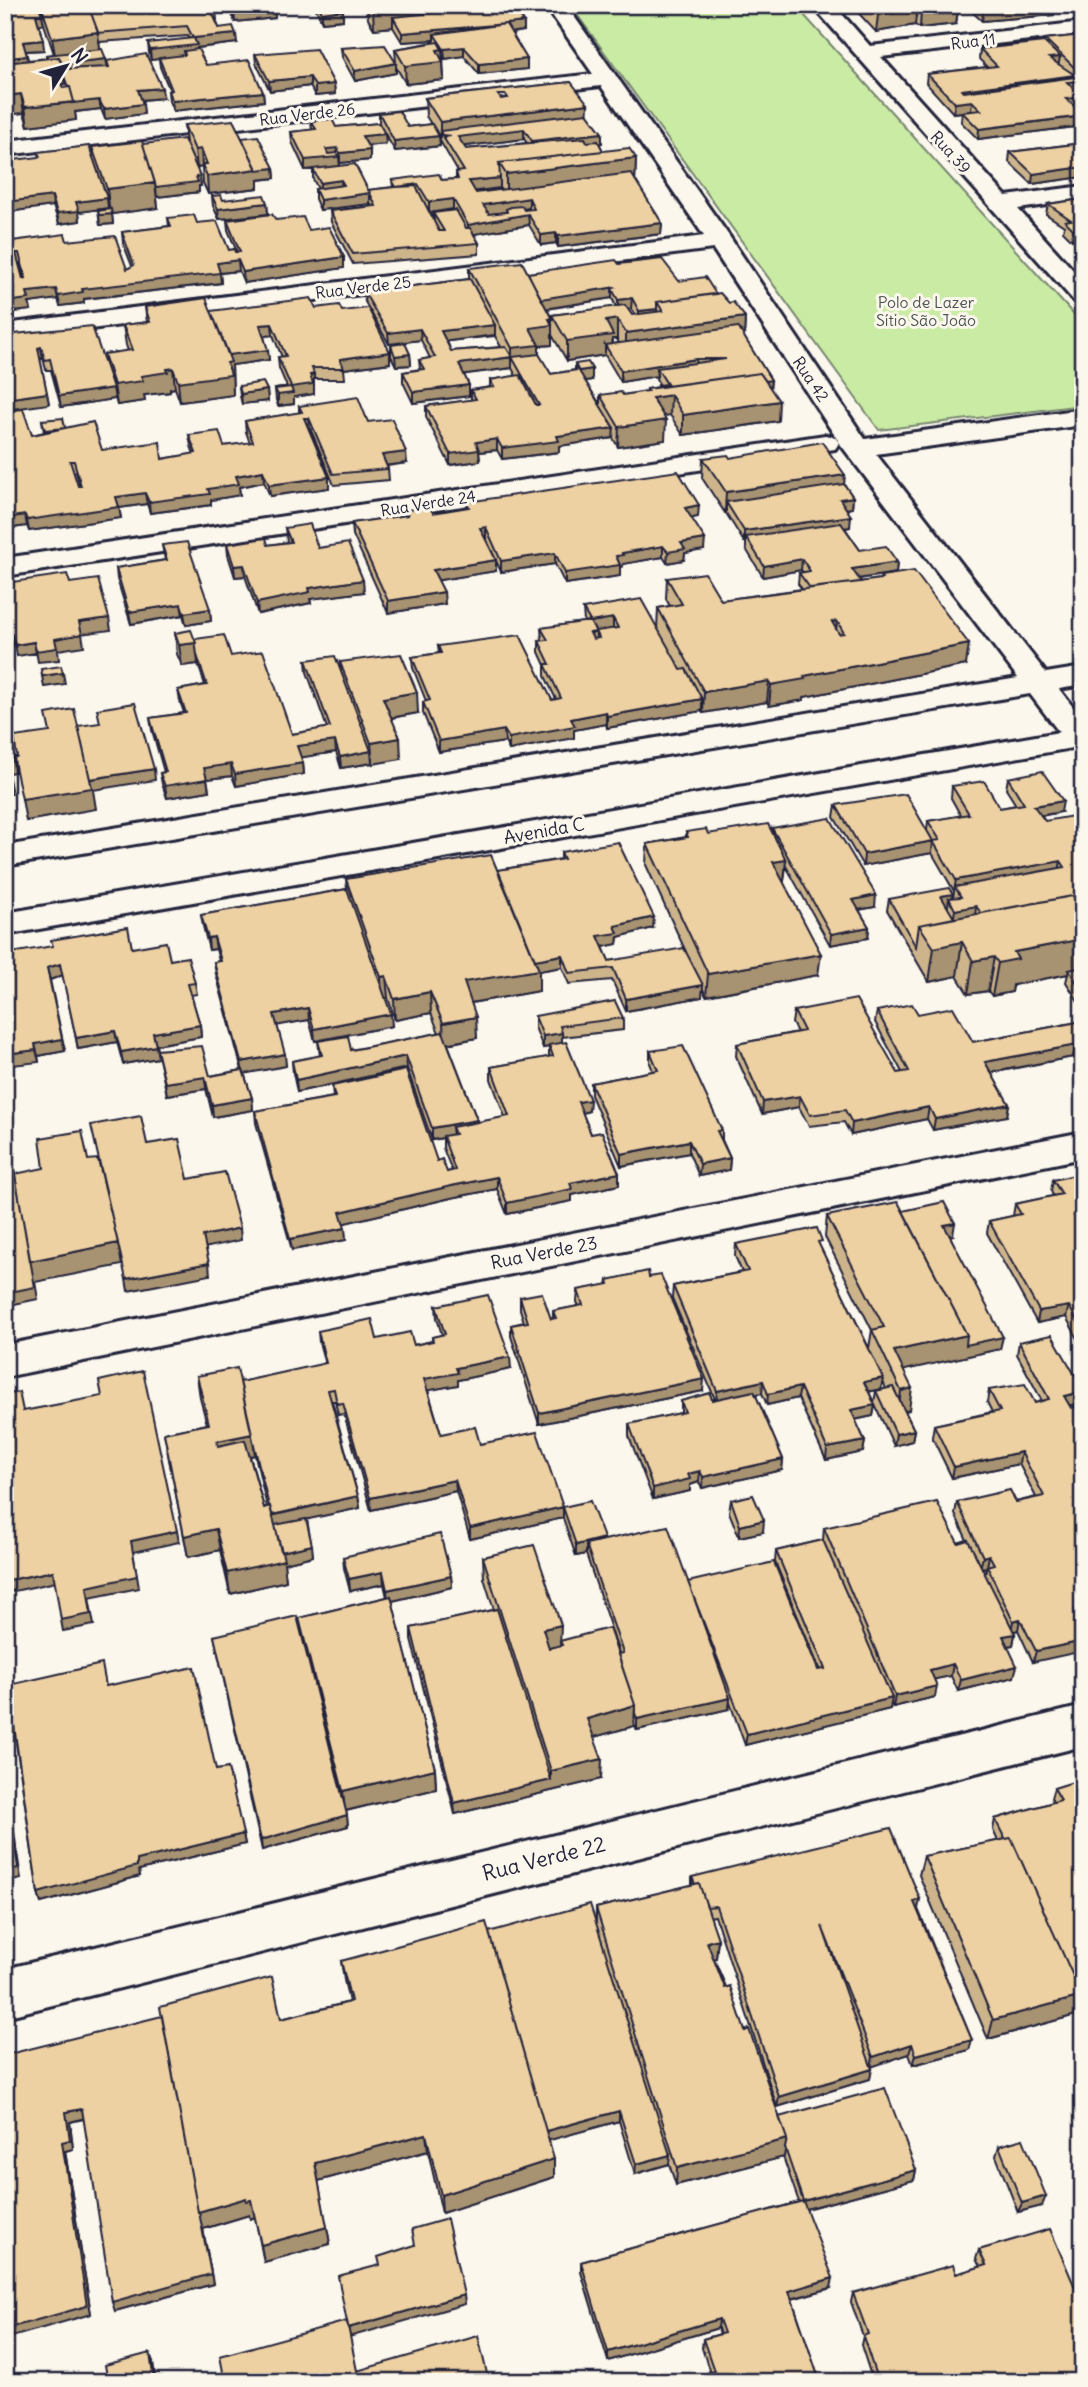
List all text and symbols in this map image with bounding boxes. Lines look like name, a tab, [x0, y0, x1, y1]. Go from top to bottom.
street label: Rua 11	[949, 28, 997, 54]
north arrow	[32, 32, 102, 102]
text: N	[66, 43, 93, 68]
street label: Rua Verde 26	[258, 98, 356, 130]
street label: Rua 39	[927, 127, 975, 177]
street label: Rua Verde 25	[314, 271, 412, 303]
park label: Polo de Lazer Sítio São João	[876, 292, 976, 330]
street label: Rua 42	[789, 353, 833, 406]
street label: Rua Verde 24	[379, 486, 477, 520]
street label: Avenida C	[502, 812, 586, 849]
street label: Rua Verde 23	[489, 1231, 599, 1274]
street label: Rua Verde 22	[480, 1830, 608, 1887]

